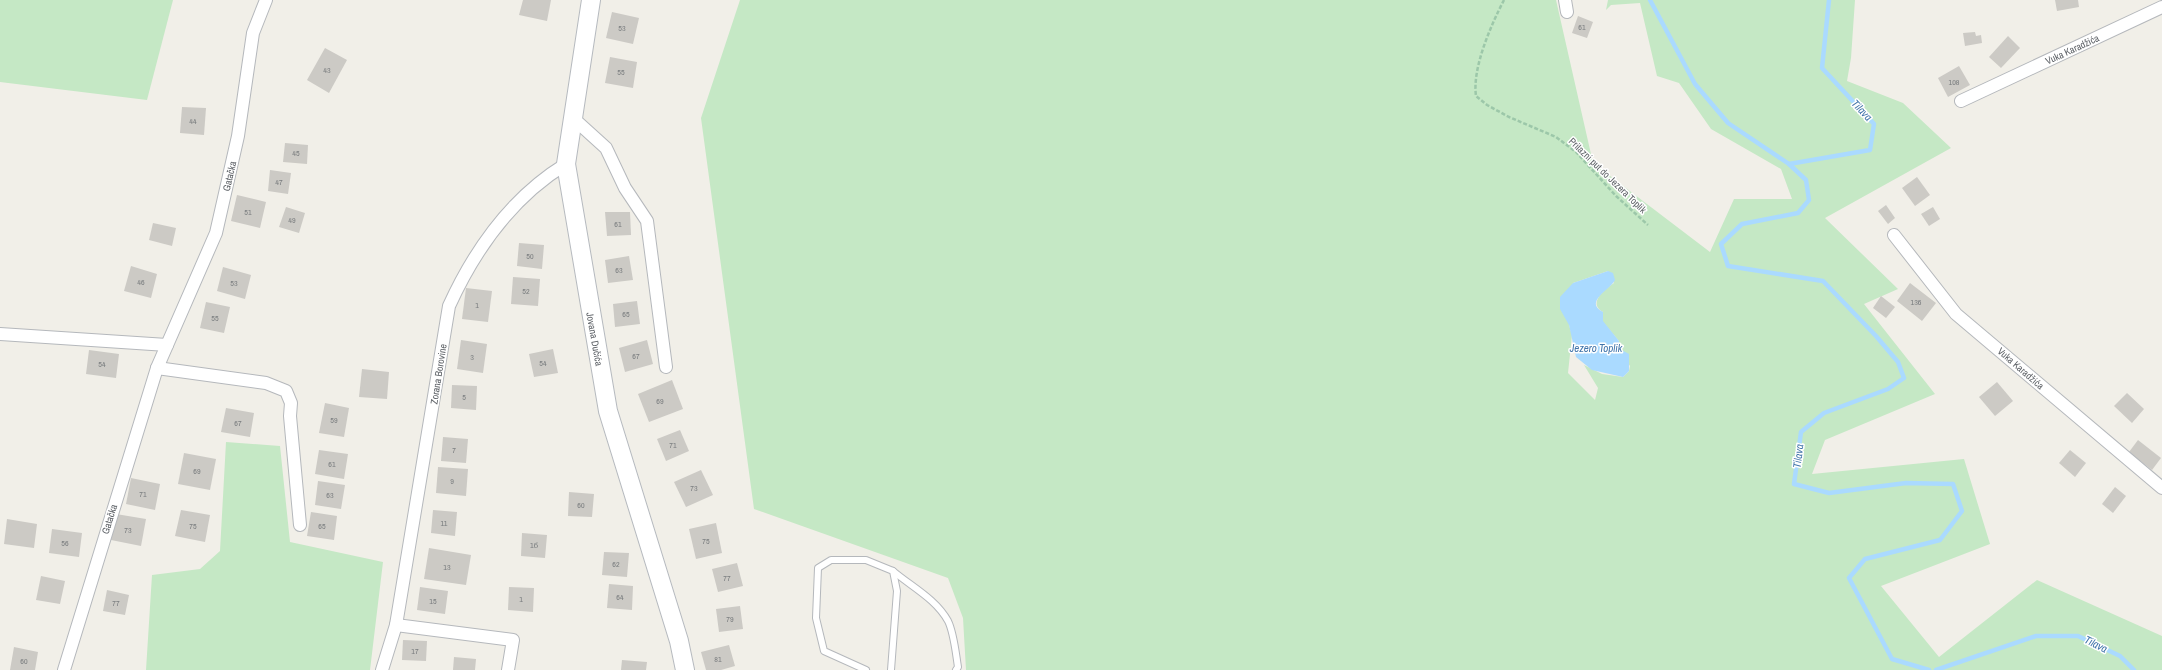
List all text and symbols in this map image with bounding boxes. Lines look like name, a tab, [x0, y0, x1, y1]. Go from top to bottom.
house number: 61	[1578, 22, 1586, 32]
house number: 53	[618, 23, 626, 33]
street label: Vuka Karadžića	[2043, 31, 2101, 68]
house number: 43	[323, 65, 331, 75]
house number: 55	[617, 67, 625, 77]
house number: 108	[1949, 77, 1960, 87]
water label: Tilava	[1849, 96, 1875, 124]
house number: 44	[189, 116, 197, 126]
street label: Prilazni put do Jezera Toplik	[1566, 135, 1650, 217]
house number: 45	[292, 148, 300, 158]
street label: Gatačka	[220, 159, 239, 192]
house number: 47	[275, 177, 283, 187]
house number: 51	[244, 207, 252, 217]
house number: 49	[288, 215, 296, 225]
house number: 61	[614, 219, 622, 229]
house number: 50	[526, 251, 534, 261]
house number: 63	[615, 265, 623, 275]
house number: 46	[137, 277, 145, 287]
house number: 53	[230, 278, 238, 288]
house number: 52	[522, 286, 530, 296]
house number: 136	[1911, 297, 1922, 307]
house number: 1	[475, 300, 479, 310]
house number: 65	[622, 309, 630, 319]
street label: Jovana Dučića	[583, 311, 606, 367]
house number: 55	[211, 313, 219, 323]
water label: Jezero Toplik	[1569, 341, 1623, 355]
street label: Zorana Borovine	[427, 342, 450, 405]
street label: Vuka Karadžića	[1995, 345, 2047, 392]
house number: 67	[632, 351, 640, 361]
house number: 3	[470, 352, 474, 362]
house number: 54	[539, 358, 547, 368]
house number: 54	[98, 359, 106, 369]
house number: 5	[462, 392, 466, 402]
house number: 69	[656, 396, 664, 406]
house number: 59	[330, 415, 338, 425]
house number: 67	[234, 418, 242, 428]
house number: 71	[669, 440, 677, 450]
water label: Tilava	[1790, 443, 1806, 469]
house number: 7	[452, 445, 456, 455]
house number: 61	[328, 459, 336, 469]
house number: 69	[193, 466, 201, 476]
house number: 9	[450, 476, 454, 486]
house number: 73	[690, 483, 698, 493]
house number: 71	[139, 489, 147, 499]
house number: 63	[326, 490, 334, 500]
house number: 60	[577, 500, 585, 510]
street label: Gatačka	[99, 502, 120, 536]
house number: 11	[441, 518, 448, 528]
house number: 75	[189, 521, 197, 531]
house number: 65	[318, 521, 326, 531]
house number: 73	[124, 525, 132, 535]
house number: 75	[702, 536, 710, 546]
house number: 56	[61, 538, 69, 548]
house number: 1б	[530, 540, 539, 550]
house number: 62	[612, 559, 620, 569]
house number: 13	[443, 562, 451, 572]
house number: 77	[723, 573, 731, 583]
house number: 64	[616, 592, 624, 602]
house number: 1	[519, 594, 523, 604]
house number: 15	[429, 596, 437, 606]
house number: 77	[112, 598, 120, 608]
house number: 79	[726, 614, 734, 624]
water label: Tilava	[2082, 632, 2110, 656]
house number: 17	[411, 646, 419, 656]
house number: 81	[714, 654, 722, 664]
house number: 60	[20, 656, 28, 666]

